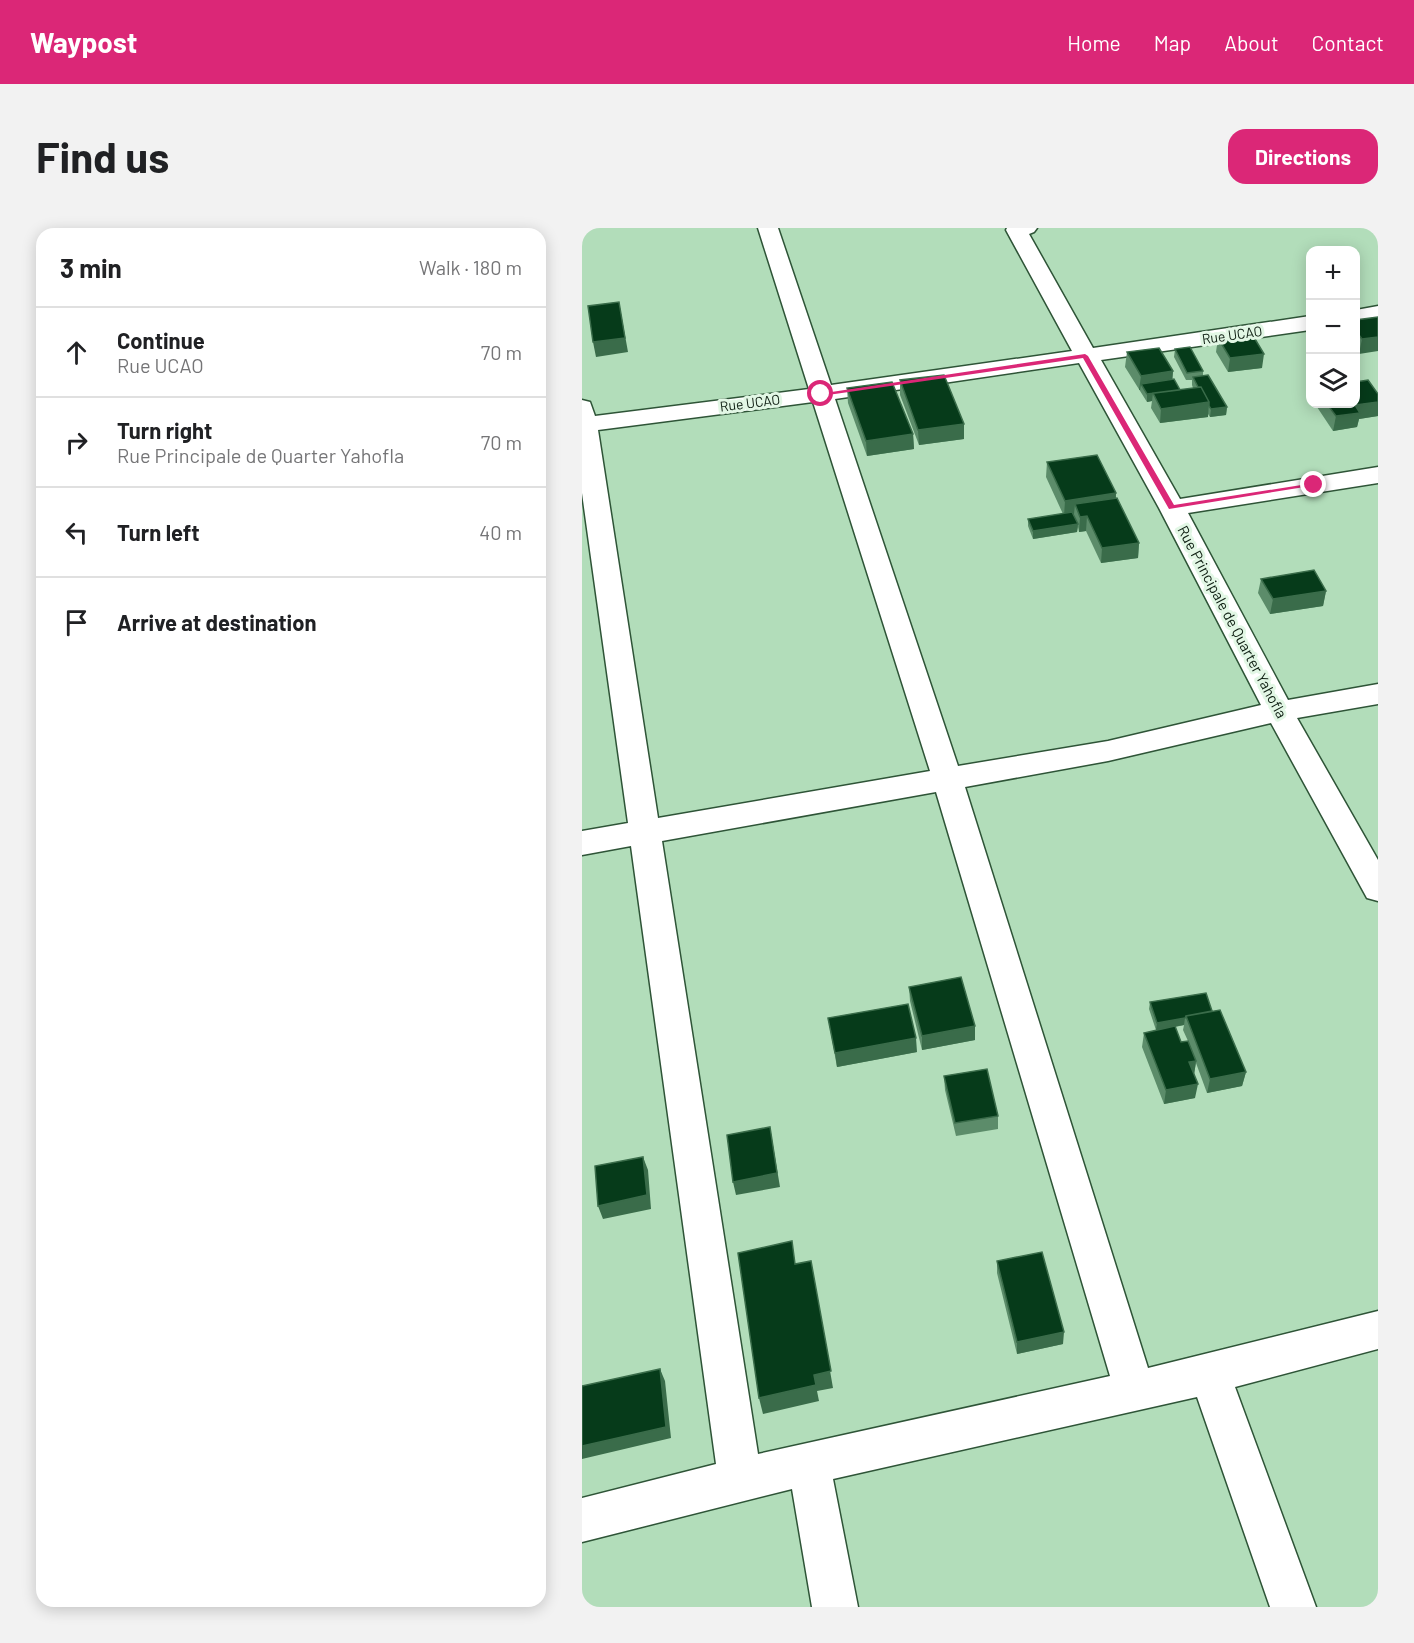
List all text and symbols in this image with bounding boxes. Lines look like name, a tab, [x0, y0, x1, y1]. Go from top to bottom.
text: Waypost	[30, 25, 137, 59]
text: Home	[1067, 30, 1121, 55]
text: Map	[1154, 30, 1191, 55]
text: About	[1224, 30, 1279, 55]
text: Contact	[1312, 30, 1384, 55]
button: Directions	[1228, 129, 1378, 184]
text: Find us	[36, 131, 169, 181]
map controls	[1306, 246, 1360, 408]
button: +	[1306, 246, 1360, 300]
text: 3 min	[60, 252, 122, 283]
text: Walk · 180 m	[419, 255, 522, 279]
button: −	[1306, 300, 1360, 354]
street label: Rue UCAO	[1201, 322, 1263, 347]
text: Continue	[117, 327, 205, 353]
icon: ahead	[60, 336, 93, 369]
text: 70 m	[481, 340, 522, 364]
text: Rue UCAO	[117, 353, 204, 377]
button: layers	[1306, 354, 1360, 408]
route start	[807, 380, 833, 406]
street label: Rue UCAO	[719, 390, 781, 415]
text: Turn right	[117, 417, 212, 443]
icon: right	[60, 426, 93, 459]
text: 70 m	[481, 430, 522, 454]
text: Rue Principale de Quarter Yahofla	[117, 443, 404, 467]
route end	[1300, 471, 1326, 497]
icon: left	[60, 516, 93, 549]
text: Turn left	[117, 519, 200, 545]
text: 40 m	[479, 520, 522, 544]
street label: Rue Principale de Quarter Yahofla	[1174, 522, 1291, 721]
icon: arrive	[60, 606, 93, 639]
text: Arrive at destination	[117, 609, 316, 635]

